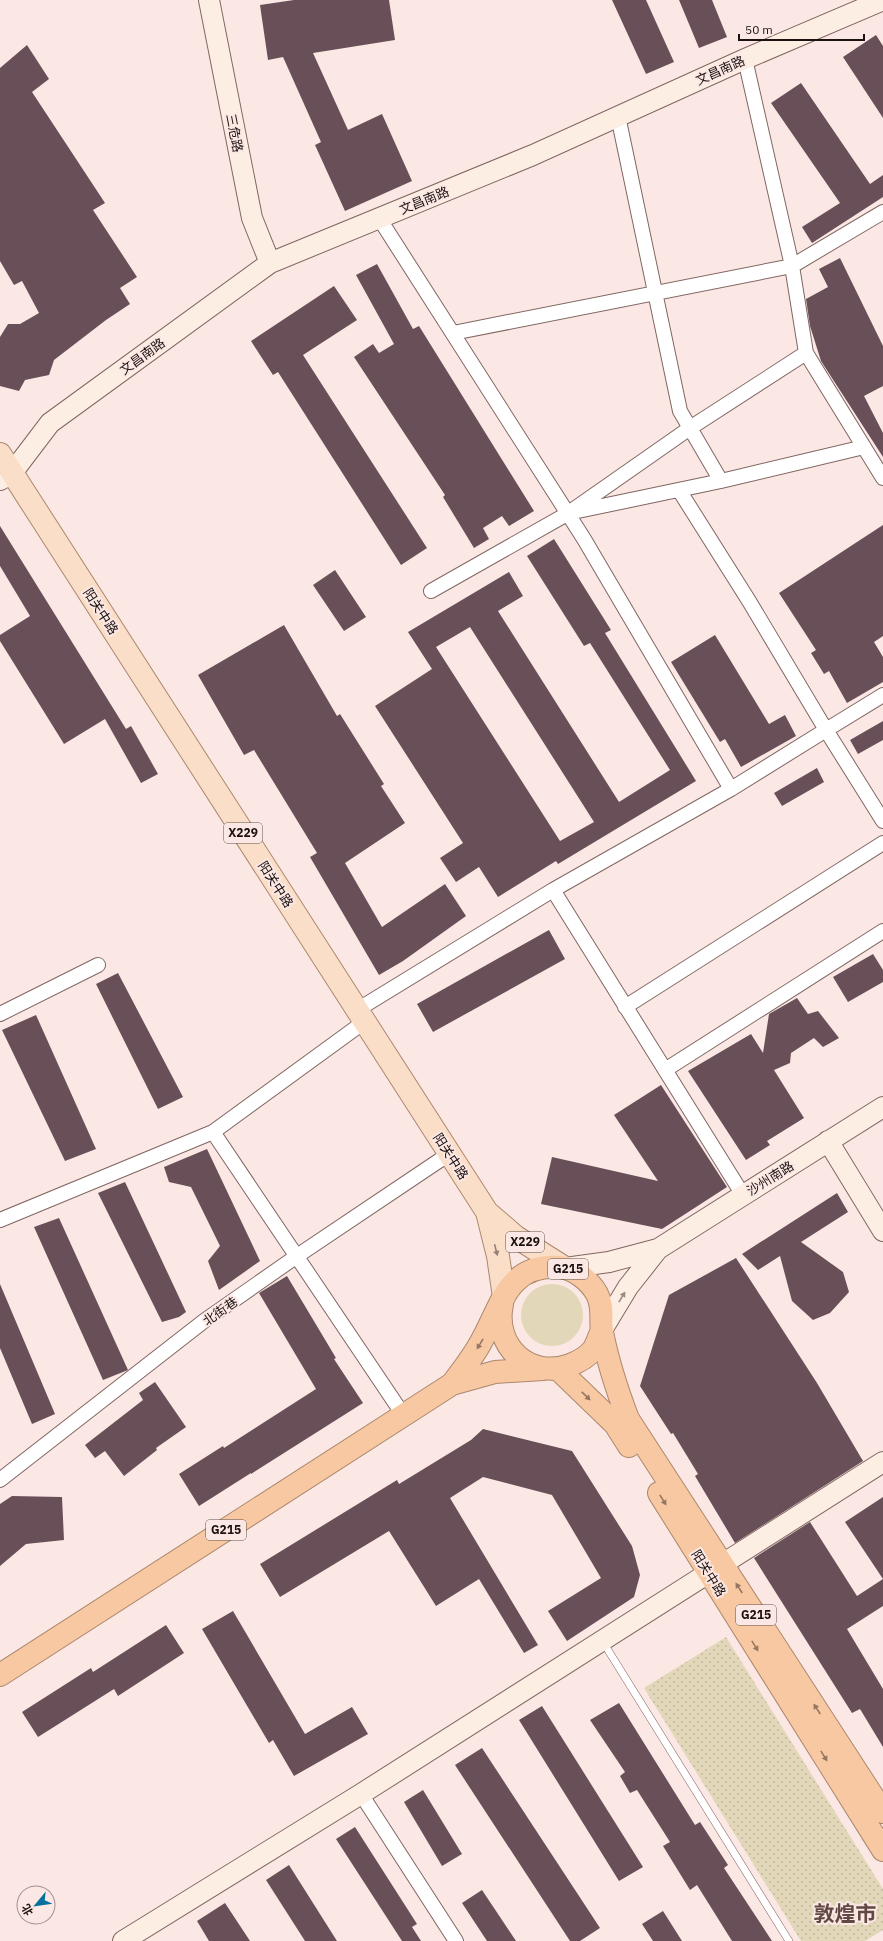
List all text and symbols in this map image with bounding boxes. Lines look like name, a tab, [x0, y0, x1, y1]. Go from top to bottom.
scale bar	[739, 16, 864, 42]
text: 50 m	[745, 22, 773, 37]
street label: 文昌南路	[693, 52, 747, 89]
street label: 三危路	[222, 112, 247, 154]
street label: 文昌南路	[397, 183, 451, 218]
street label: 文昌南路	[116, 334, 168, 379]
street label: 阳关中路	[79, 585, 122, 638]
road number: X229	[224, 823, 262, 843]
street label: 阳关中路	[254, 858, 297, 911]
street label: 阳关中路	[429, 1130, 472, 1183]
street label: 沙州南路	[744, 1157, 797, 1199]
road number: X229	[506, 1232, 544, 1252]
one-way arrow	[494, 1244, 500, 1256]
road number: G215	[548, 1259, 588, 1279]
one-way arrow	[618, 1292, 626, 1302]
street label: 北街巷	[199, 1293, 241, 1330]
one-way arrow	[476, 1338, 483, 1350]
one-way arrow	[581, 1391, 591, 1401]
one-way arrow	[660, 1494, 667, 1506]
road number: G215	[206, 1520, 246, 1540]
street label: 阳关中路	[688, 1547, 730, 1600]
one-way arrow	[735, 1582, 742, 1594]
road number: G215	[736, 1605, 776, 1625]
one-way arrow	[751, 1640, 758, 1652]
one-way arrow	[813, 1703, 820, 1715]
one-way arrow	[820, 1751, 828, 1761]
north arrow	[16, 1885, 56, 1925]
district label: 敦煌市	[814, 1899, 877, 1927]
text: 北	[18, 1902, 36, 1918]

